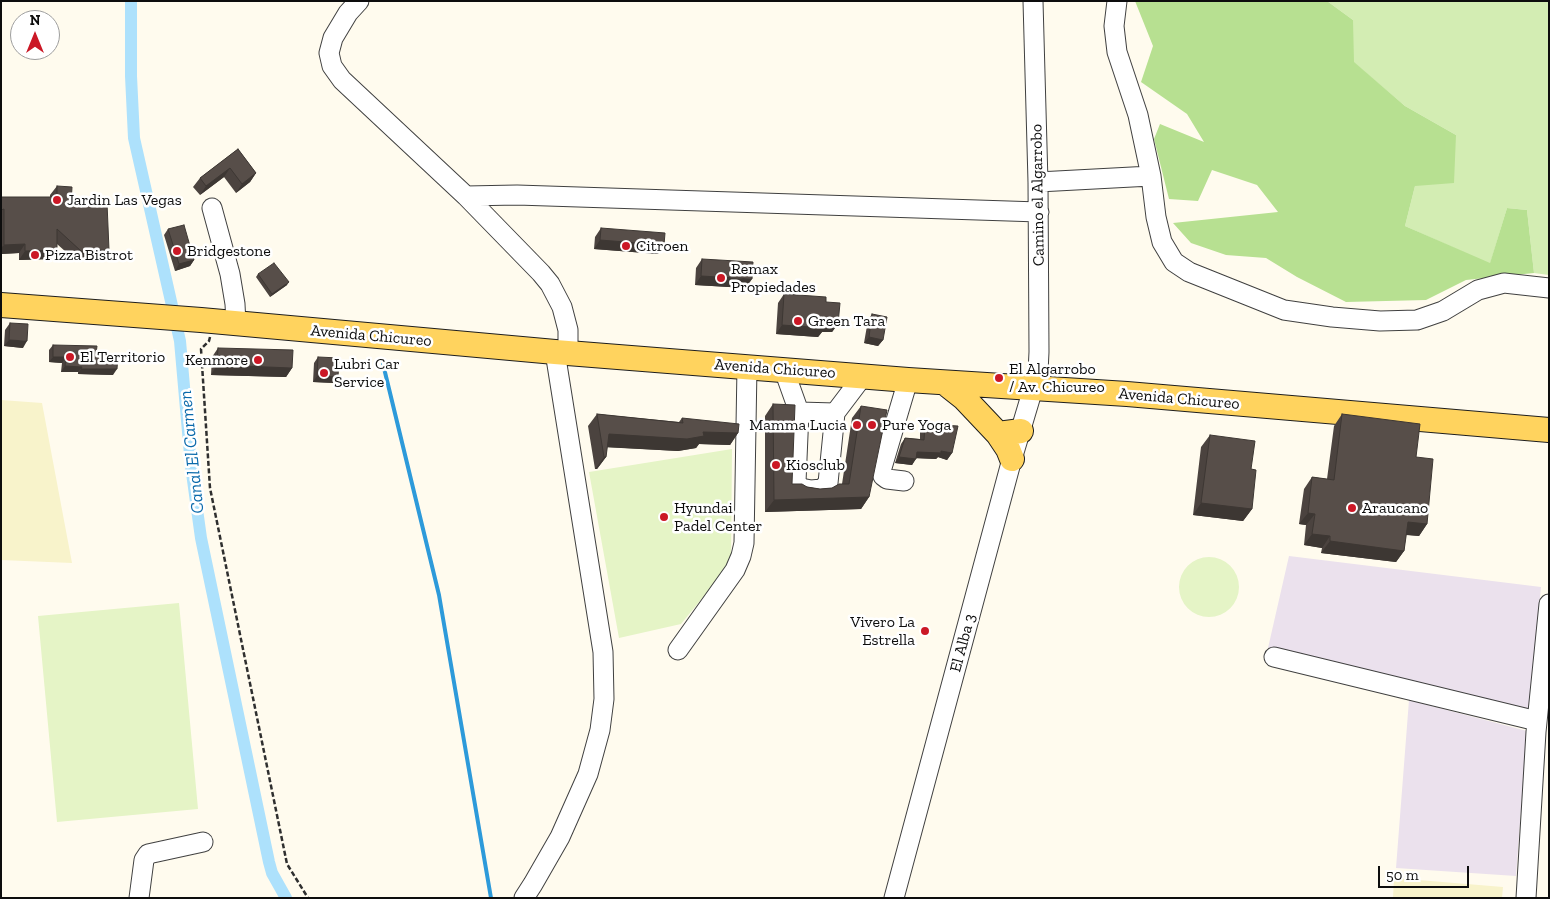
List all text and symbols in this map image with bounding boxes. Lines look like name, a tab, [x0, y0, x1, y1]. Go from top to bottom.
north arrow	[10, 10, 60, 60]
text: N	[30, 12, 40, 29]
street label: Camino el Algarrobo	[1027, 124, 1049, 266]
place label: Jardin Las Vegas	[67, 190, 182, 210]
marker: Jardin Las Vegas	[51, 194, 63, 206]
place label: Citroen	[636, 236, 688, 256]
marker: Citroen	[620, 240, 632, 252]
place label: Bridgestone	[187, 241, 271, 261]
place label: Pizza Bistrot	[45, 245, 133, 265]
marker: Bridgestone	[171, 245, 183, 257]
marker: Pizza Bistrot	[29, 249, 41, 261]
place label: Remax Propiedades	[731, 259, 816, 297]
marker: Remax Propiedades	[715, 272, 727, 284]
place label: Green Tara	[808, 311, 885, 331]
marker: Green Tara	[792, 315, 804, 327]
street label: Avenida Chicureo	[310, 321, 432, 351]
place label: El Territorio	[80, 347, 165, 367]
place label: Kenmore	[185, 350, 248, 370]
marker: El Territorio	[64, 351, 76, 363]
marker: Kenmore	[252, 354, 264, 366]
place label: Lubri Car Service	[334, 354, 400, 392]
street label: Avenida Chicureo	[714, 355, 836, 383]
place label: El Algarrobo / Av. Chicureo	[1009, 359, 1105, 397]
marker: Lubri Car Service	[318, 367, 330, 379]
marker: El Algarrobo / Av. Chicureo	[993, 372, 1005, 384]
street label: Avenida Chicureo	[1118, 384, 1240, 414]
water label: Canal El Carmen	[175, 389, 209, 515]
place label: Mamma Lucia	[749, 415, 847, 435]
place label: Pure Yoga	[882, 415, 951, 435]
marker: Mamma Lucia	[851, 419, 863, 431]
marker: Pure Yoga	[866, 419, 878, 431]
place label: Kiosclub	[786, 455, 845, 475]
marker: Kiosclub	[770, 459, 782, 471]
place label: Hyundai Padel Center	[674, 498, 762, 536]
place label: Araucano	[1362, 498, 1428, 518]
marker: Araucano	[1346, 502, 1358, 514]
marker: Hyundai Padel Center	[658, 511, 670, 523]
place label: Vivero La Estrella	[850, 612, 915, 650]
street label: El Alba 3	[946, 612, 980, 674]
marker: Vivero La Estrella	[919, 625, 931, 637]
scale bar	[1380, 856, 1471, 888]
text: 50 m	[1386, 866, 1419, 884]

